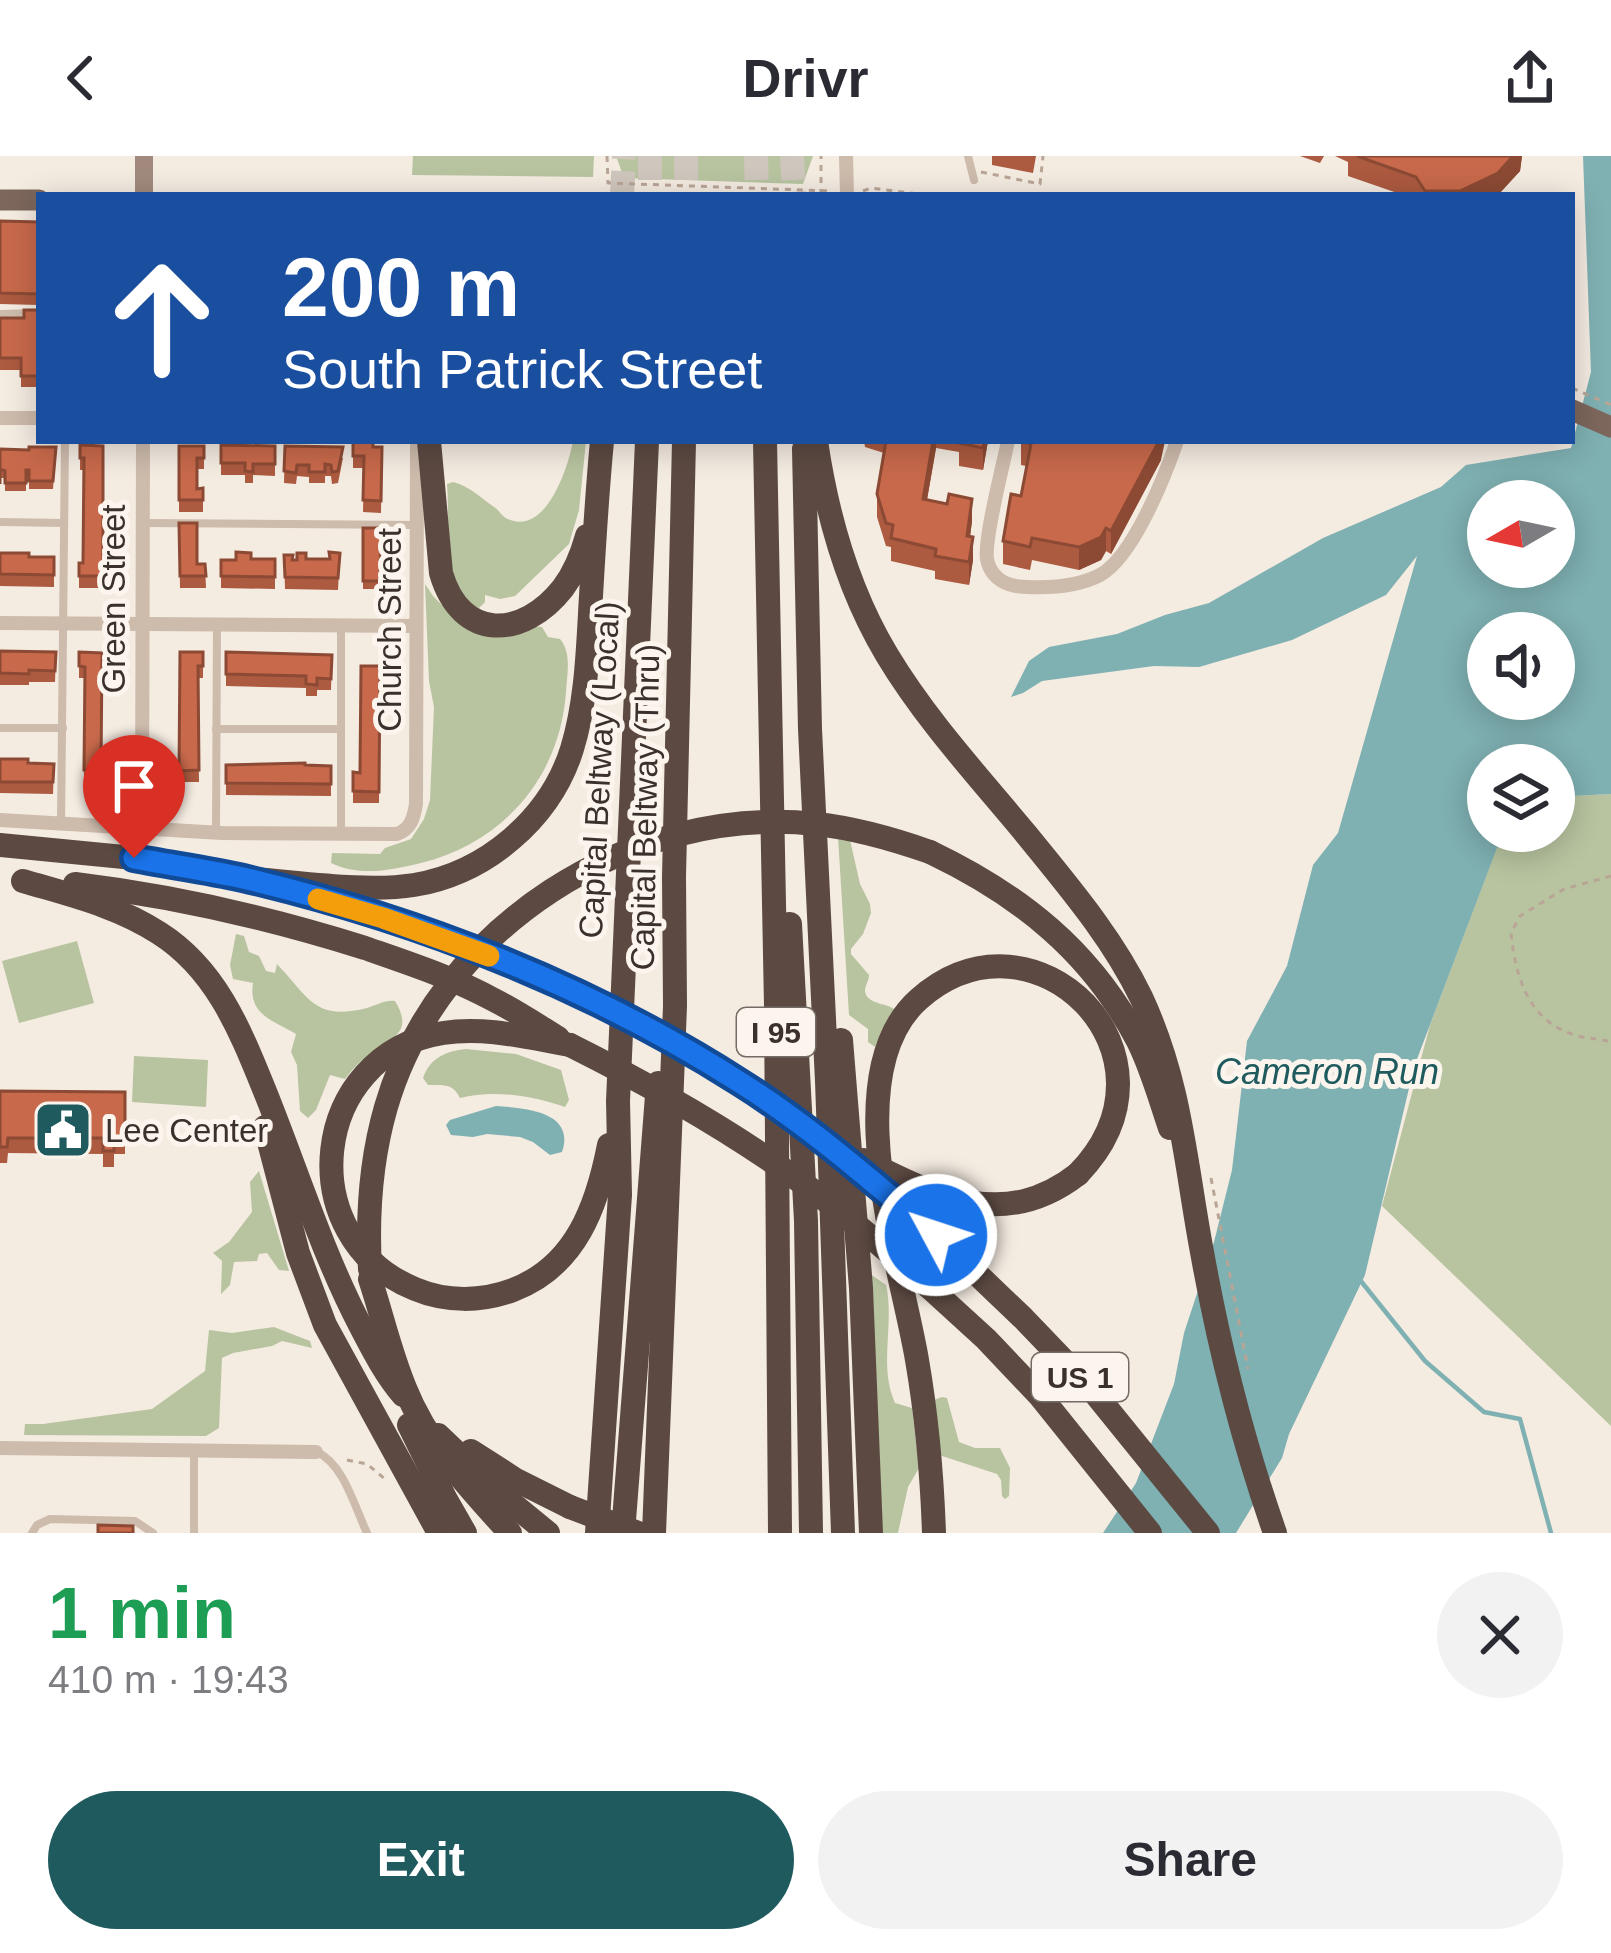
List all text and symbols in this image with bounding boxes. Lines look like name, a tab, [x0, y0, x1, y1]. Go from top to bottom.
icon: back	[48, 45, 114, 111]
icon: share	[1497, 45, 1563, 111]
text: Drivr	[742, 48, 869, 108]
icon: ahead	[84, 240, 240, 396]
text: 200 m	[282, 240, 520, 334]
text: South Patrick Street	[282, 339, 762, 399]
north arrow	[1467, 480, 1575, 588]
map controls	[1467, 480, 1575, 852]
street label: Green Street	[95, 505, 132, 693]
street label: Church Street	[371, 528, 408, 732]
street label: Capital Beltway (Local)	[572, 601, 626, 939]
button: sound	[1467, 612, 1575, 720]
street label: Capital Beltway (Thru)	[624, 643, 666, 971]
pin	[83, 735, 185, 858]
button: layers	[1467, 744, 1575, 852]
icon: arrive	[101, 753, 167, 819]
road number: I 95	[737, 1008, 815, 1056]
water label: Cameron Run	[1215, 1051, 1439, 1092]
public building icon: Lee Center	[32, 1099, 94, 1161]
place label: Lee Center	[105, 1112, 268, 1149]
position arrow	[873, 1172, 999, 1298]
road number: US 1	[1032, 1353, 1128, 1401]
button: close	[1437, 1572, 1563, 1698]
text: 1 min	[48, 1573, 236, 1653]
text: 410 m · 19:43	[48, 1658, 289, 1701]
button: Exit	[48, 1791, 794, 1929]
button: Share	[818, 1791, 1563, 1929]

